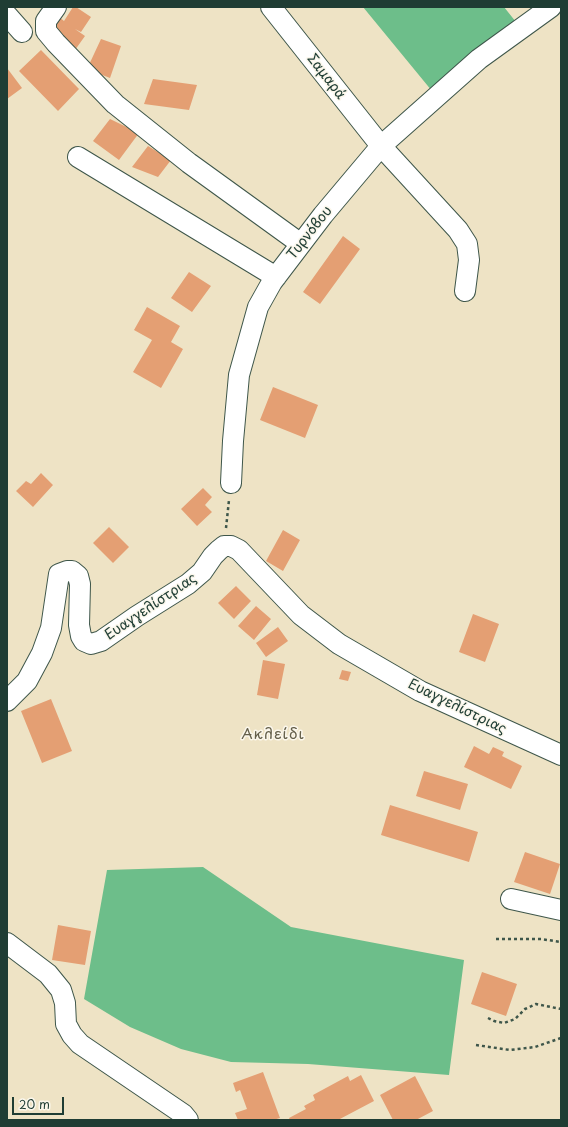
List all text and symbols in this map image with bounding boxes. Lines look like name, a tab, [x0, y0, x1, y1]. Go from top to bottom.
street label: Σαμαρά	[303, 51, 349, 103]
street label: Τυρνόβου	[284, 203, 336, 263]
street label: Ευαγγελίστριας	[102, 570, 200, 644]
street label: Ευαγγελίστριας	[405, 676, 509, 738]
district label: Ακλείδι	[241, 726, 305, 744]
scale bar	[14, 1089, 66, 1115]
text: 20 m	[19, 1095, 50, 1113]

